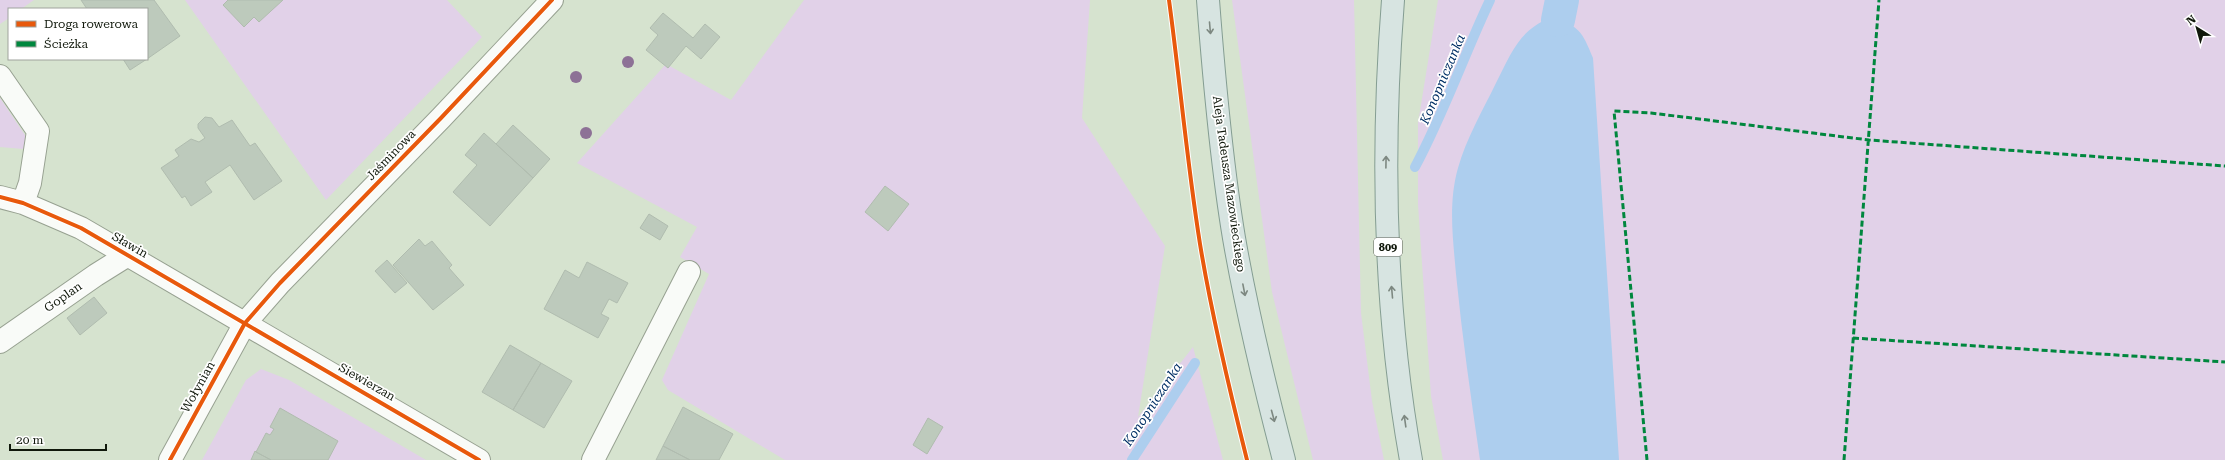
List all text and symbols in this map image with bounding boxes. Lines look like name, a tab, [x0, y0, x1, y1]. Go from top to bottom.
legend	[8, 8, 148, 60]
north arrow	[2177, 8, 2217, 48]
text: N	[2184, 12, 2199, 28]
text: Droga rowerowa	[44, 17, 138, 31]
one-way arrow	[1206, 21, 1214, 34]
water label: Konopniczanka	[1416, 32, 1468, 127]
text: Ścieżka	[44, 37, 89, 51]
street label: Aleja Tadeusza Mazowieckiego	[1210, 95, 1248, 273]
street label: Jaśminowa	[364, 127, 419, 183]
one-way arrow	[1383, 156, 1390, 169]
street label: Sławin	[110, 229, 151, 261]
road number: 809	[1374, 238, 1402, 256]
street label: Goplan	[41, 279, 85, 315]
one-way arrow	[1240, 283, 1248, 296]
one-way arrow	[1388, 286, 1395, 299]
street label: Wołynian	[178, 359, 218, 415]
street label: Siewierzan	[336, 360, 398, 404]
water label: Konopniczanka	[1119, 360, 1185, 450]
one-way arrow	[1270, 410, 1277, 423]
one-way arrow	[1401, 415, 1409, 428]
scale bar	[10, 426, 106, 452]
text: 20 m	[16, 433, 43, 447]

